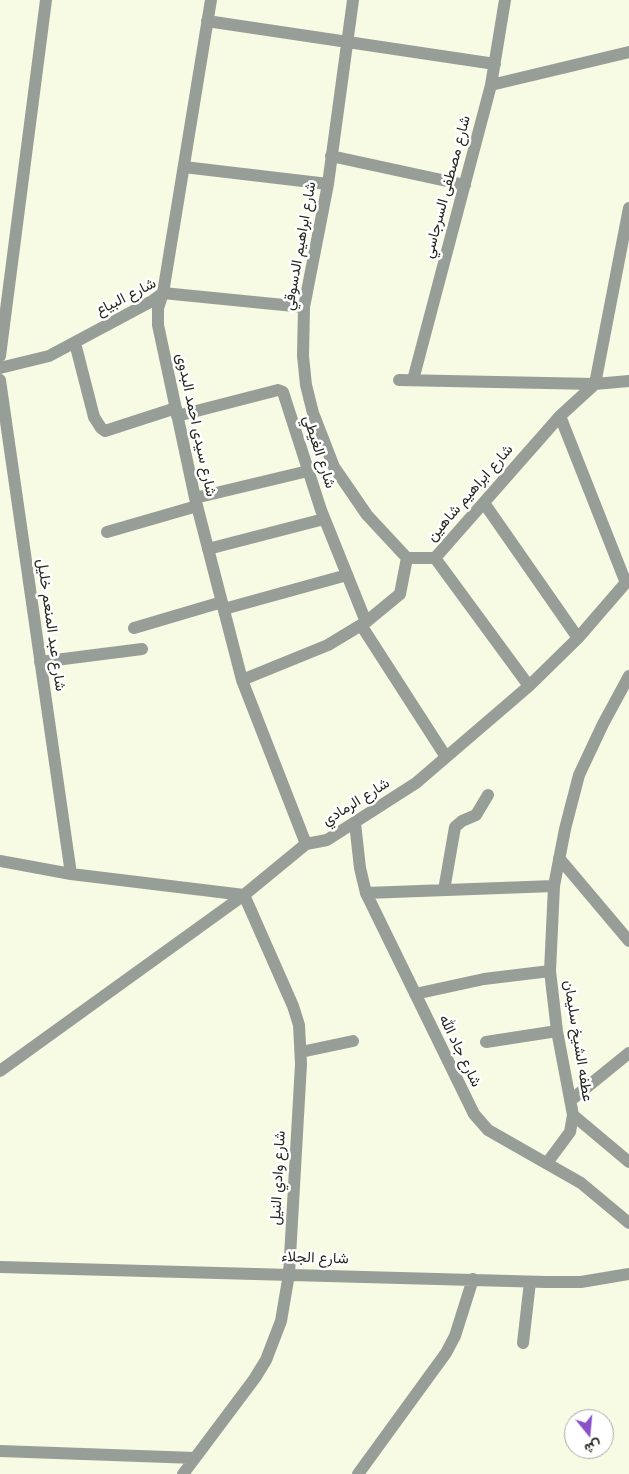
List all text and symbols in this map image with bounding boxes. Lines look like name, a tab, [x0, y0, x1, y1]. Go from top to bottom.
street label: شارع مصطفى السرجاسي	[419, 114, 475, 260]
street label: شارع ابراهيم الدسوقي	[280, 180, 320, 312]
street label: شارع البياع	[93, 274, 159, 320]
street label: شارع سيدى احمد البدوى	[172, 352, 220, 498]
street label: شارع الغيطي	[299, 413, 339, 491]
street label: شارع ابراهيم شاهين	[423, 441, 517, 545]
street label: شارع عبد المنعم خليل	[33, 558, 69, 692]
street label: شارع الرمادي	[319, 774, 393, 830]
street label: عطفه الشيخ سليمان	[560, 979, 596, 1103]
street label: شارع جاد الله	[435, 1012, 485, 1090]
street label: شارع وادي النيل	[267, 1130, 289, 1226]
street label: شارع الجلاء	[281, 1248, 349, 1268]
north arrow	[564, 1409, 614, 1459]
text: ش	[582, 1436, 604, 1458]

